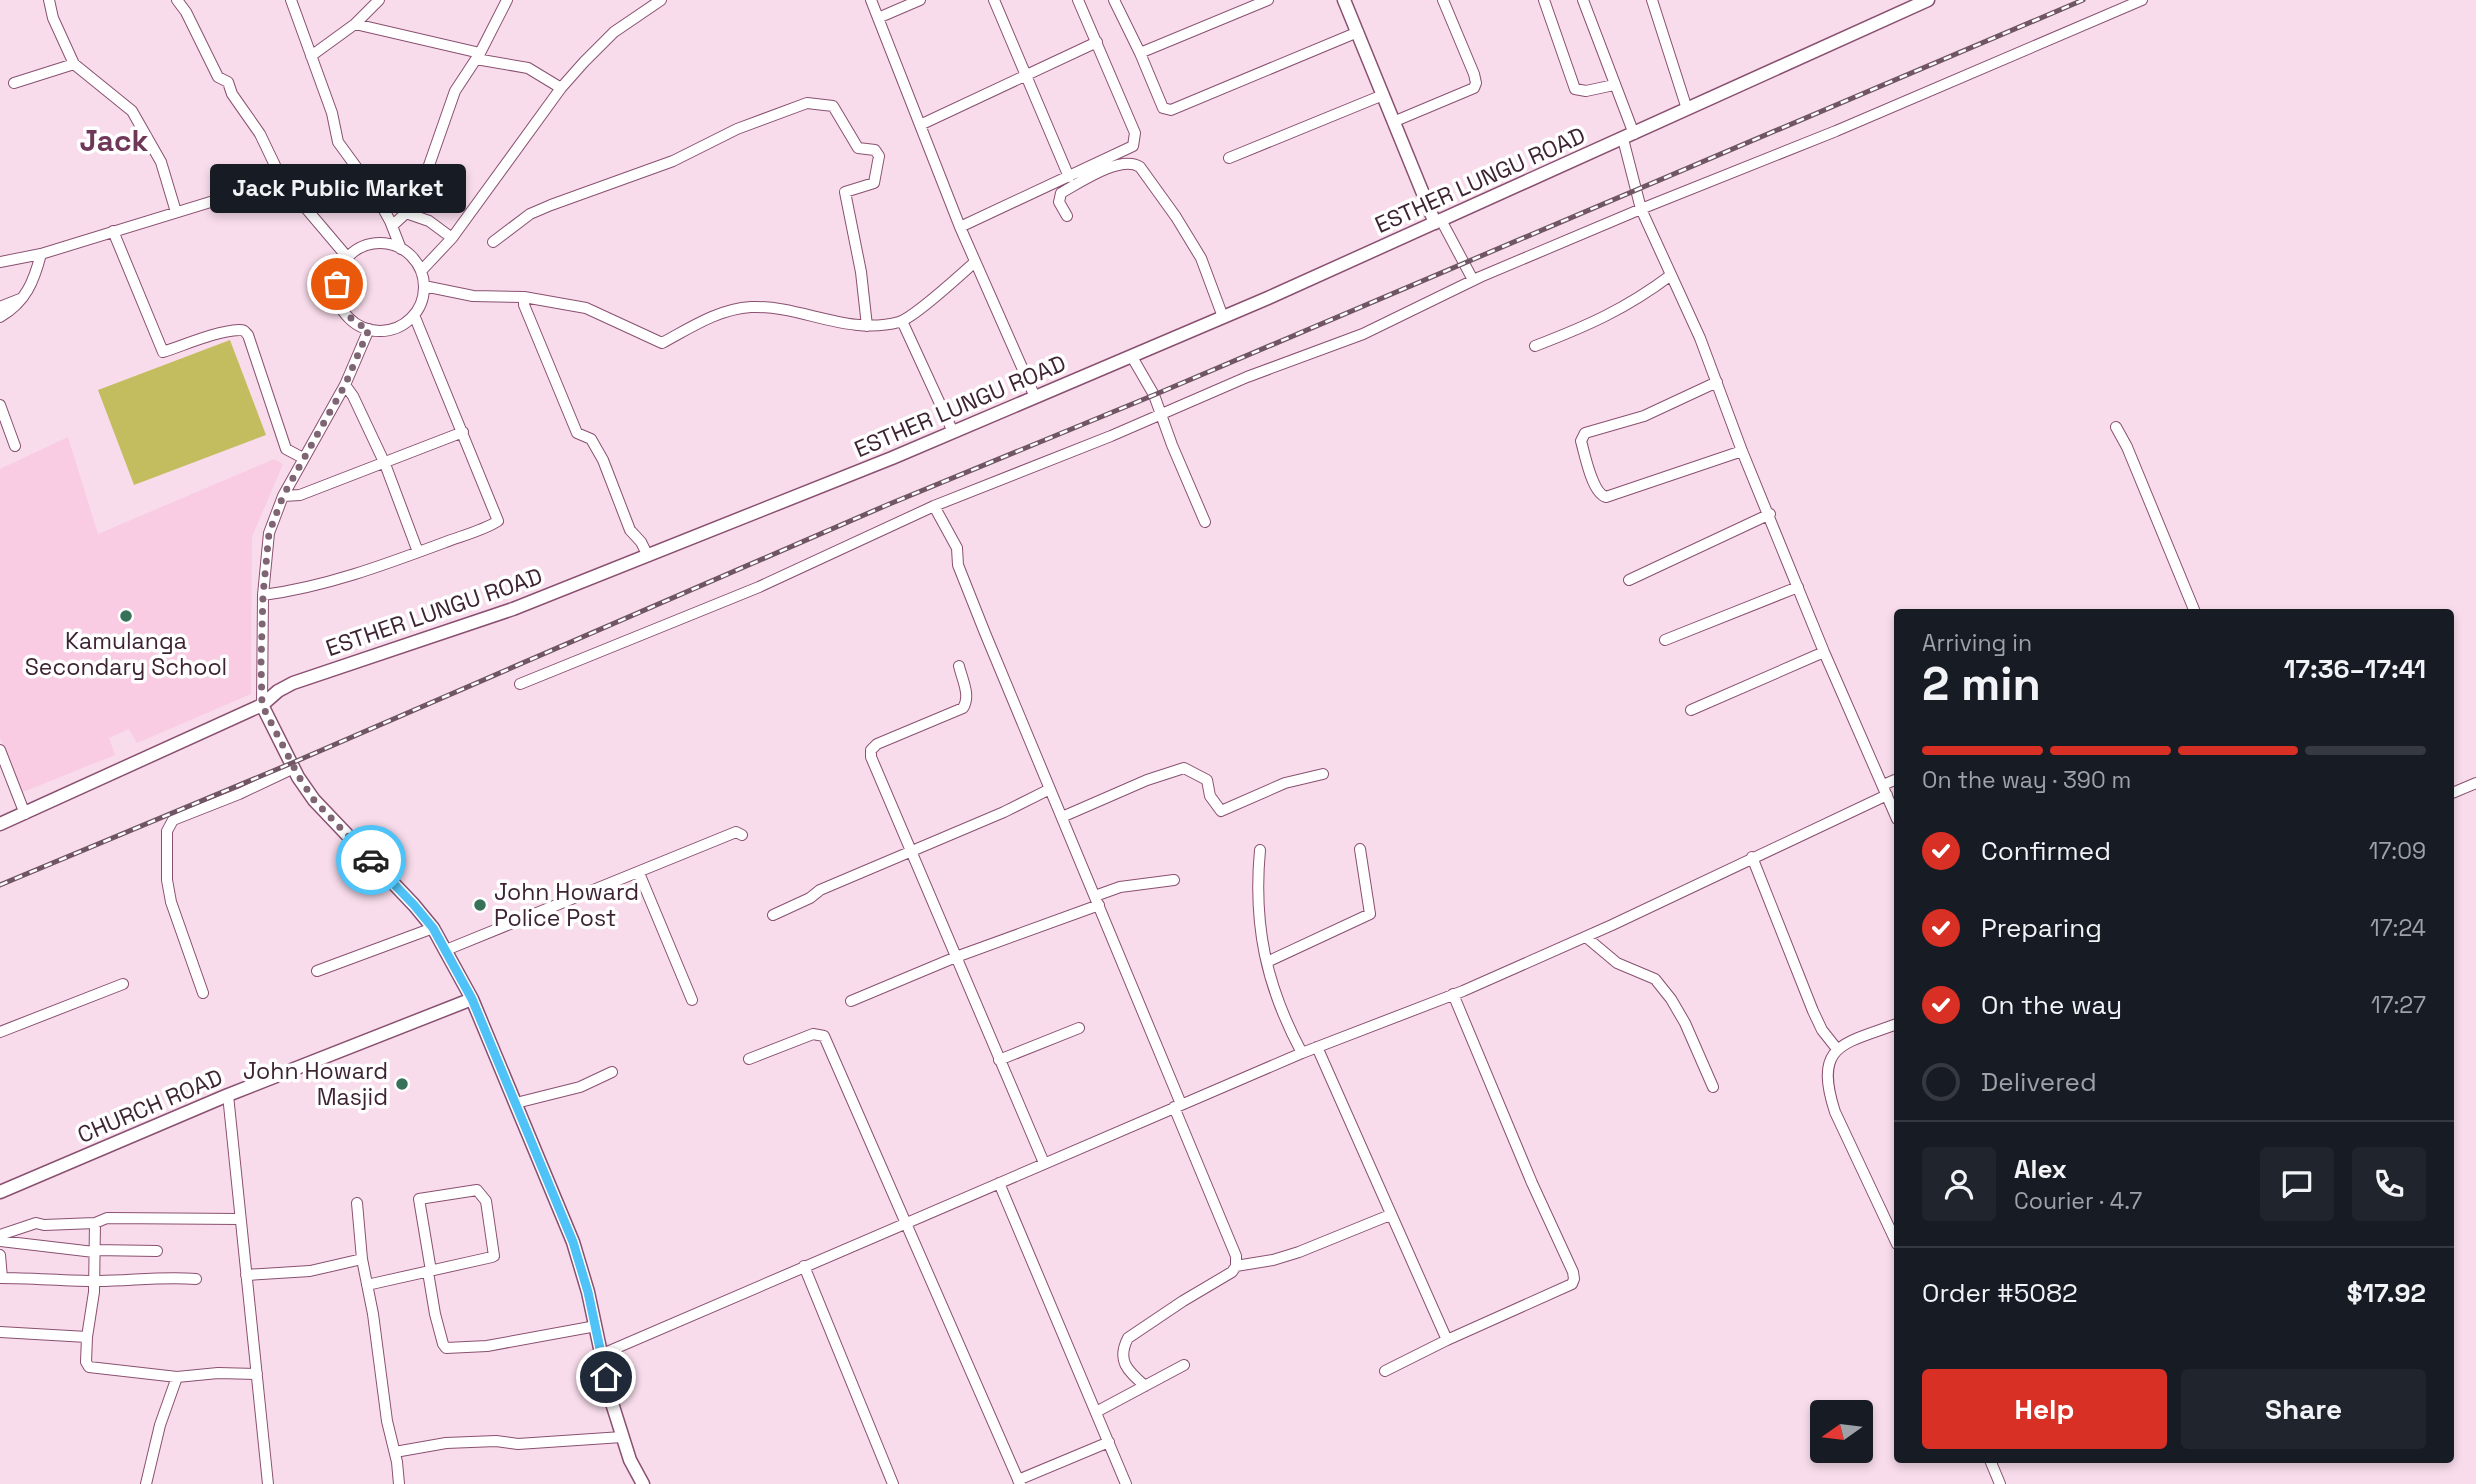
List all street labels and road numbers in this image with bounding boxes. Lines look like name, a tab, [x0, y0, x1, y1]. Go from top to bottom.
street label: ESTHER LUNGU ROAD	[1370, 120, 1590, 240]
street label: ESTHER LUNGU ROAD	[850, 348, 1070, 464]
street label: ESTHER LUNGU ROAD	[322, 561, 546, 663]
street label: CHURCH ROAD	[73, 1062, 227, 1150]

